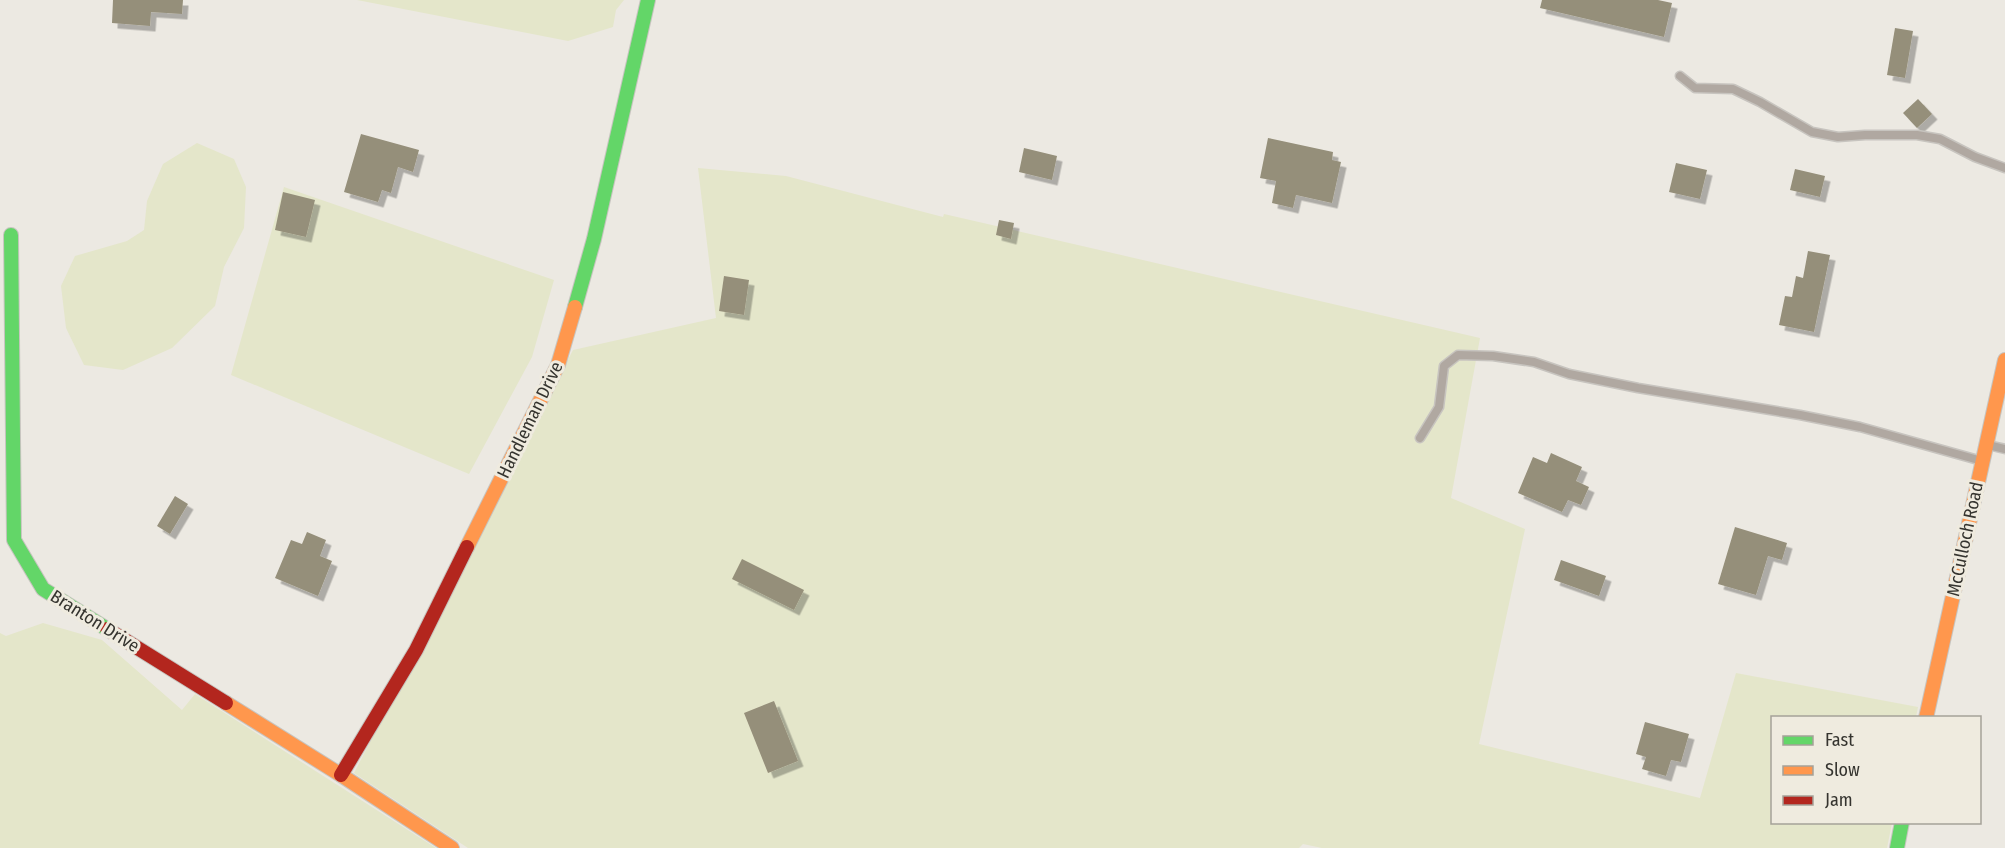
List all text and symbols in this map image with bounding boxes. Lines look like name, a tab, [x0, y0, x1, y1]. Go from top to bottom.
street label: Handleman Drive	[492, 358, 568, 482]
street label: McCulloch Road	[1942, 480, 1988, 598]
street label: Branton Drive	[46, 585, 144, 657]
legend	[1771, 716, 1981, 824]
text: Fast	[1825, 729, 1854, 751]
text: Slow	[1825, 759, 1860, 781]
text: Jam	[1825, 789, 1853, 811]

